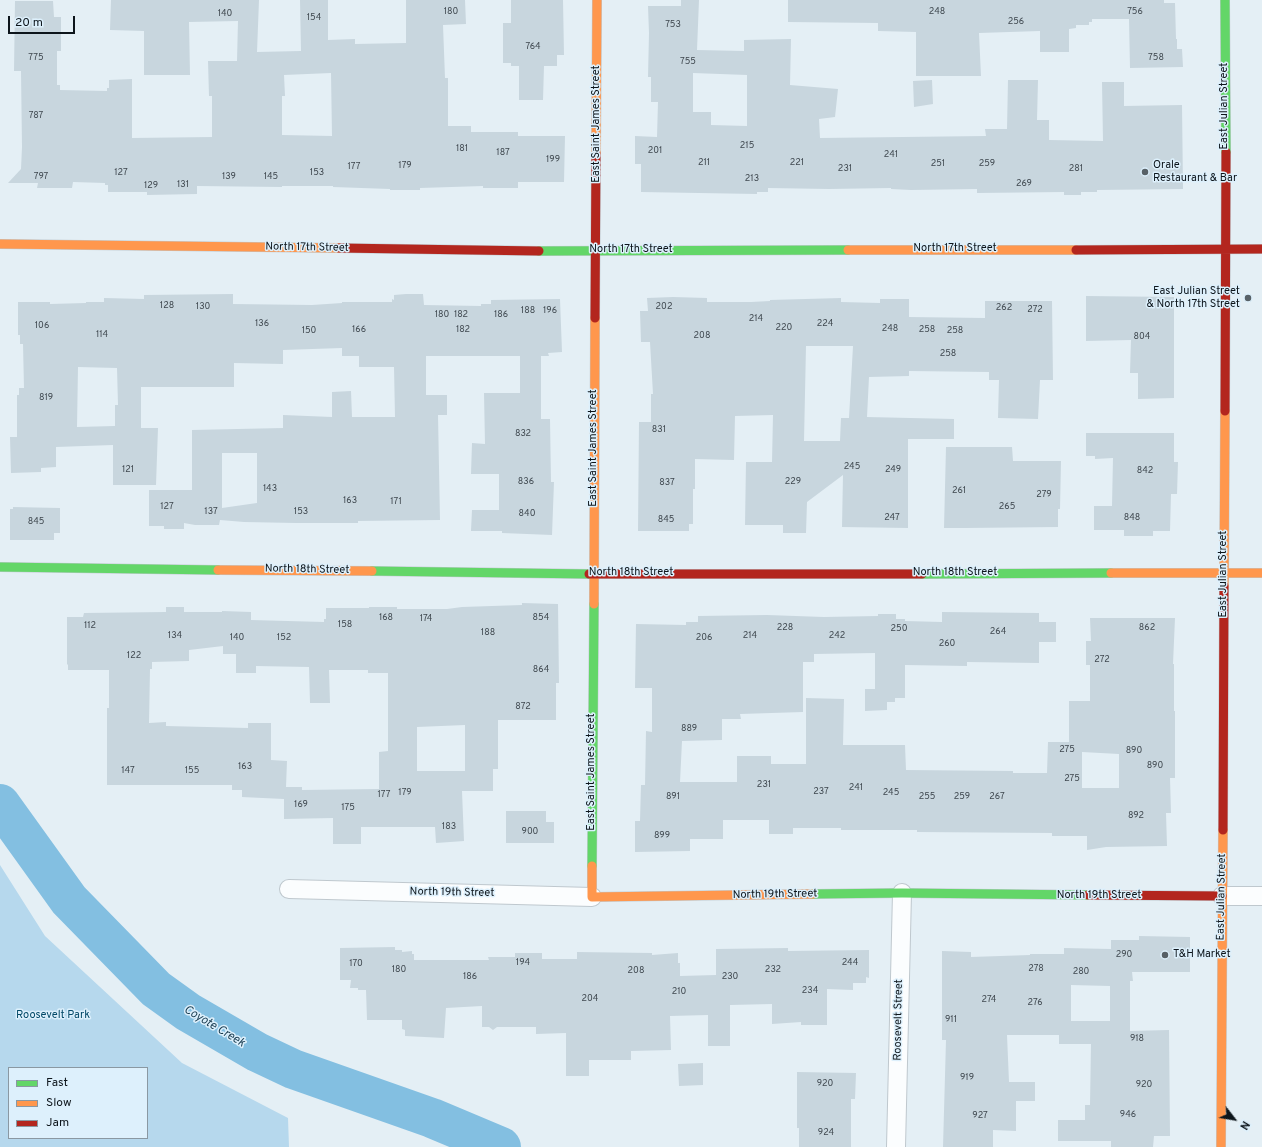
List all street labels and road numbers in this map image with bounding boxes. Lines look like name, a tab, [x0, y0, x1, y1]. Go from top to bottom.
street label: East Julian Street	[1218, 63, 1232, 149]
street label: East Saint James Street	[590, 65, 604, 183]
street label: North 17th Street	[265, 241, 349, 255]
street label: North 17th Street	[913, 242, 997, 256]
street label: North 17th Street	[589, 243, 673, 257]
street label: East Saint James Street	[587, 389, 601, 507]
street label: East Julian Street	[1217, 531, 1231, 617]
street label: North 18th Street	[265, 563, 349, 577]
street label: North 18th Street	[589, 566, 673, 580]
street label: North 18th Street	[913, 566, 997, 580]
street label: East Saint James Street	[585, 713, 599, 831]
street label: East Julian Street	[1215, 853, 1229, 941]
street label: North 19th Street	[410, 886, 494, 900]
street label: North 19th Street	[733, 888, 817, 902]
street label: North 19th Street	[1057, 889, 1141, 903]
street label: Roosevelt Street	[892, 979, 906, 1061]

